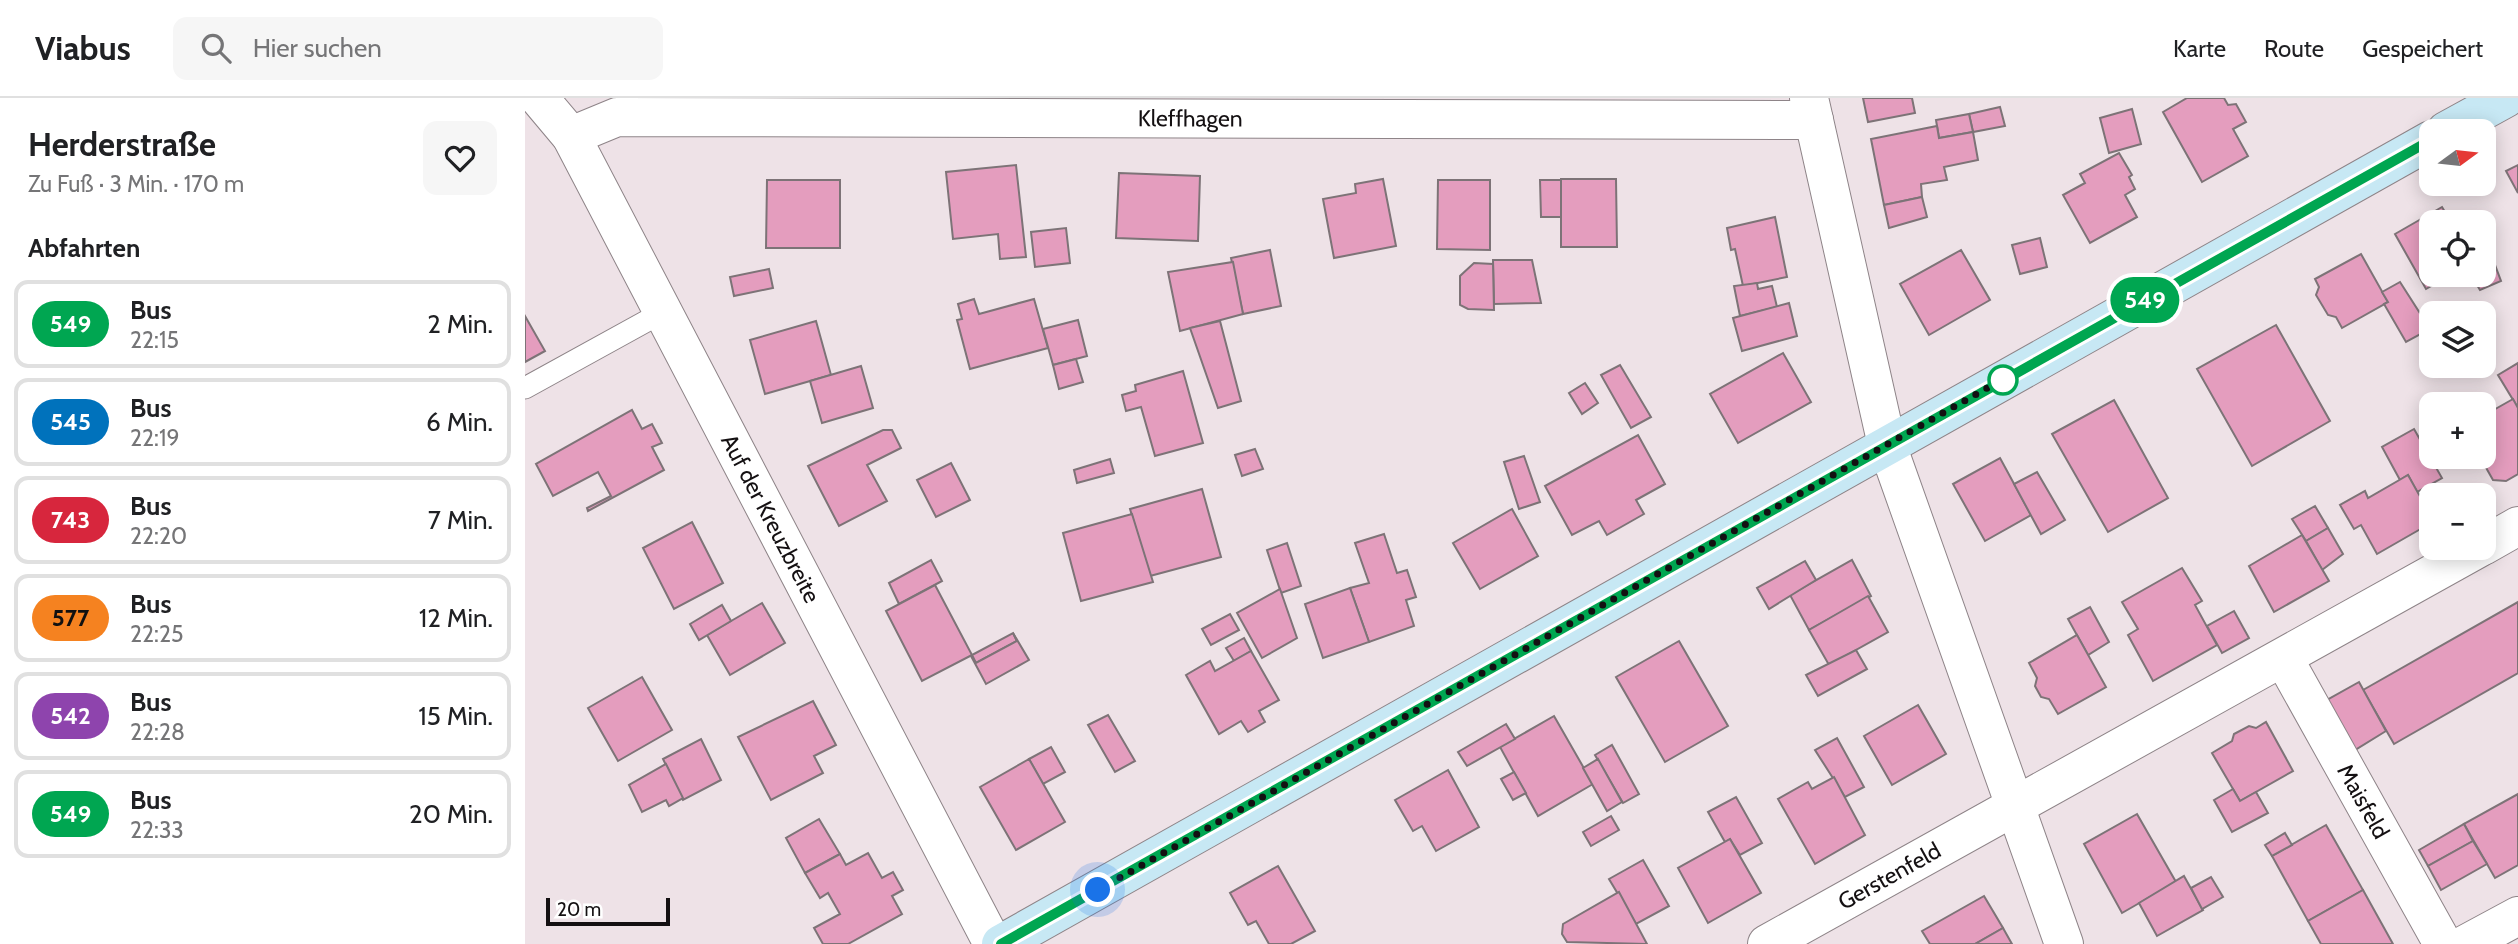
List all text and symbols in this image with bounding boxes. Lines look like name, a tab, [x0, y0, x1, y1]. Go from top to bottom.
search box	[173, 17, 663, 80]
text: Viabus	[35, 28, 131, 68]
icon: search	[197, 29, 235, 67]
text: Hier suchen	[253, 32, 382, 64]
text: Karte	[2173, 34, 2226, 63]
text: Route	[2264, 34, 2324, 63]
text: Gespeichert	[2362, 34, 2483, 63]
street label: Kleffhagen	[1138, 104, 1243, 133]
north arrow	[2419, 119, 2495, 196]
map controls	[2419, 119, 2496, 560]
button: heart	[423, 121, 497, 195]
text: Herderstraße	[28, 124, 216, 164]
text: Zu Fuß · 3 Min. · 170 m	[28, 170, 244, 198]
button: locate	[2419, 210, 2496, 287]
text: Abfahrten	[28, 232, 140, 264]
line badge: 549	[2105, 277, 2185, 323]
text: 549	[2124, 285, 2166, 314]
text: Bus	[130, 294, 171, 326]
button: layers	[2419, 301, 2496, 378]
text: 2 Min.	[427, 308, 493, 340]
text: 549	[50, 309, 91, 338]
text: 22:15	[130, 326, 179, 354]
unlabelled marker	[1988, 365, 2018, 395]
text: Bus	[130, 392, 171, 424]
button: +	[2419, 392, 2496, 469]
text: 6 Min.	[426, 406, 493, 438]
text: 545	[50, 407, 91, 436]
text: 22:19	[130, 424, 179, 452]
street label: Auf der Kreuzbreite	[715, 429, 826, 608]
button: −	[2419, 483, 2496, 560]
text: Bus	[130, 490, 171, 522]
text: 7 Min.	[428, 504, 493, 536]
text: 743	[51, 505, 90, 534]
text: 22:20	[130, 522, 187, 550]
text: Bus	[130, 588, 171, 620]
text: 12 Min.	[419, 602, 493, 634]
text: 577	[52, 603, 89, 632]
text: 22:25	[130, 620, 183, 648]
text: Bus	[130, 686, 171, 718]
text: 15 Min.	[418, 700, 493, 732]
text: 542	[50, 701, 91, 730]
text: 22:28	[130, 718, 185, 746]
street label: Maisfeld	[2331, 759, 2395, 844]
text: Bus	[130, 784, 171, 816]
text: 20 Min.	[409, 798, 493, 830]
text: 549	[50, 799, 91, 828]
text: 22:33	[130, 816, 184, 844]
street label: Gerstenfeld	[1833, 836, 1946, 916]
your location	[1080, 872, 1115, 907]
scale bar	[546, 895, 670, 927]
text: 20 m	[557, 898, 601, 921]

